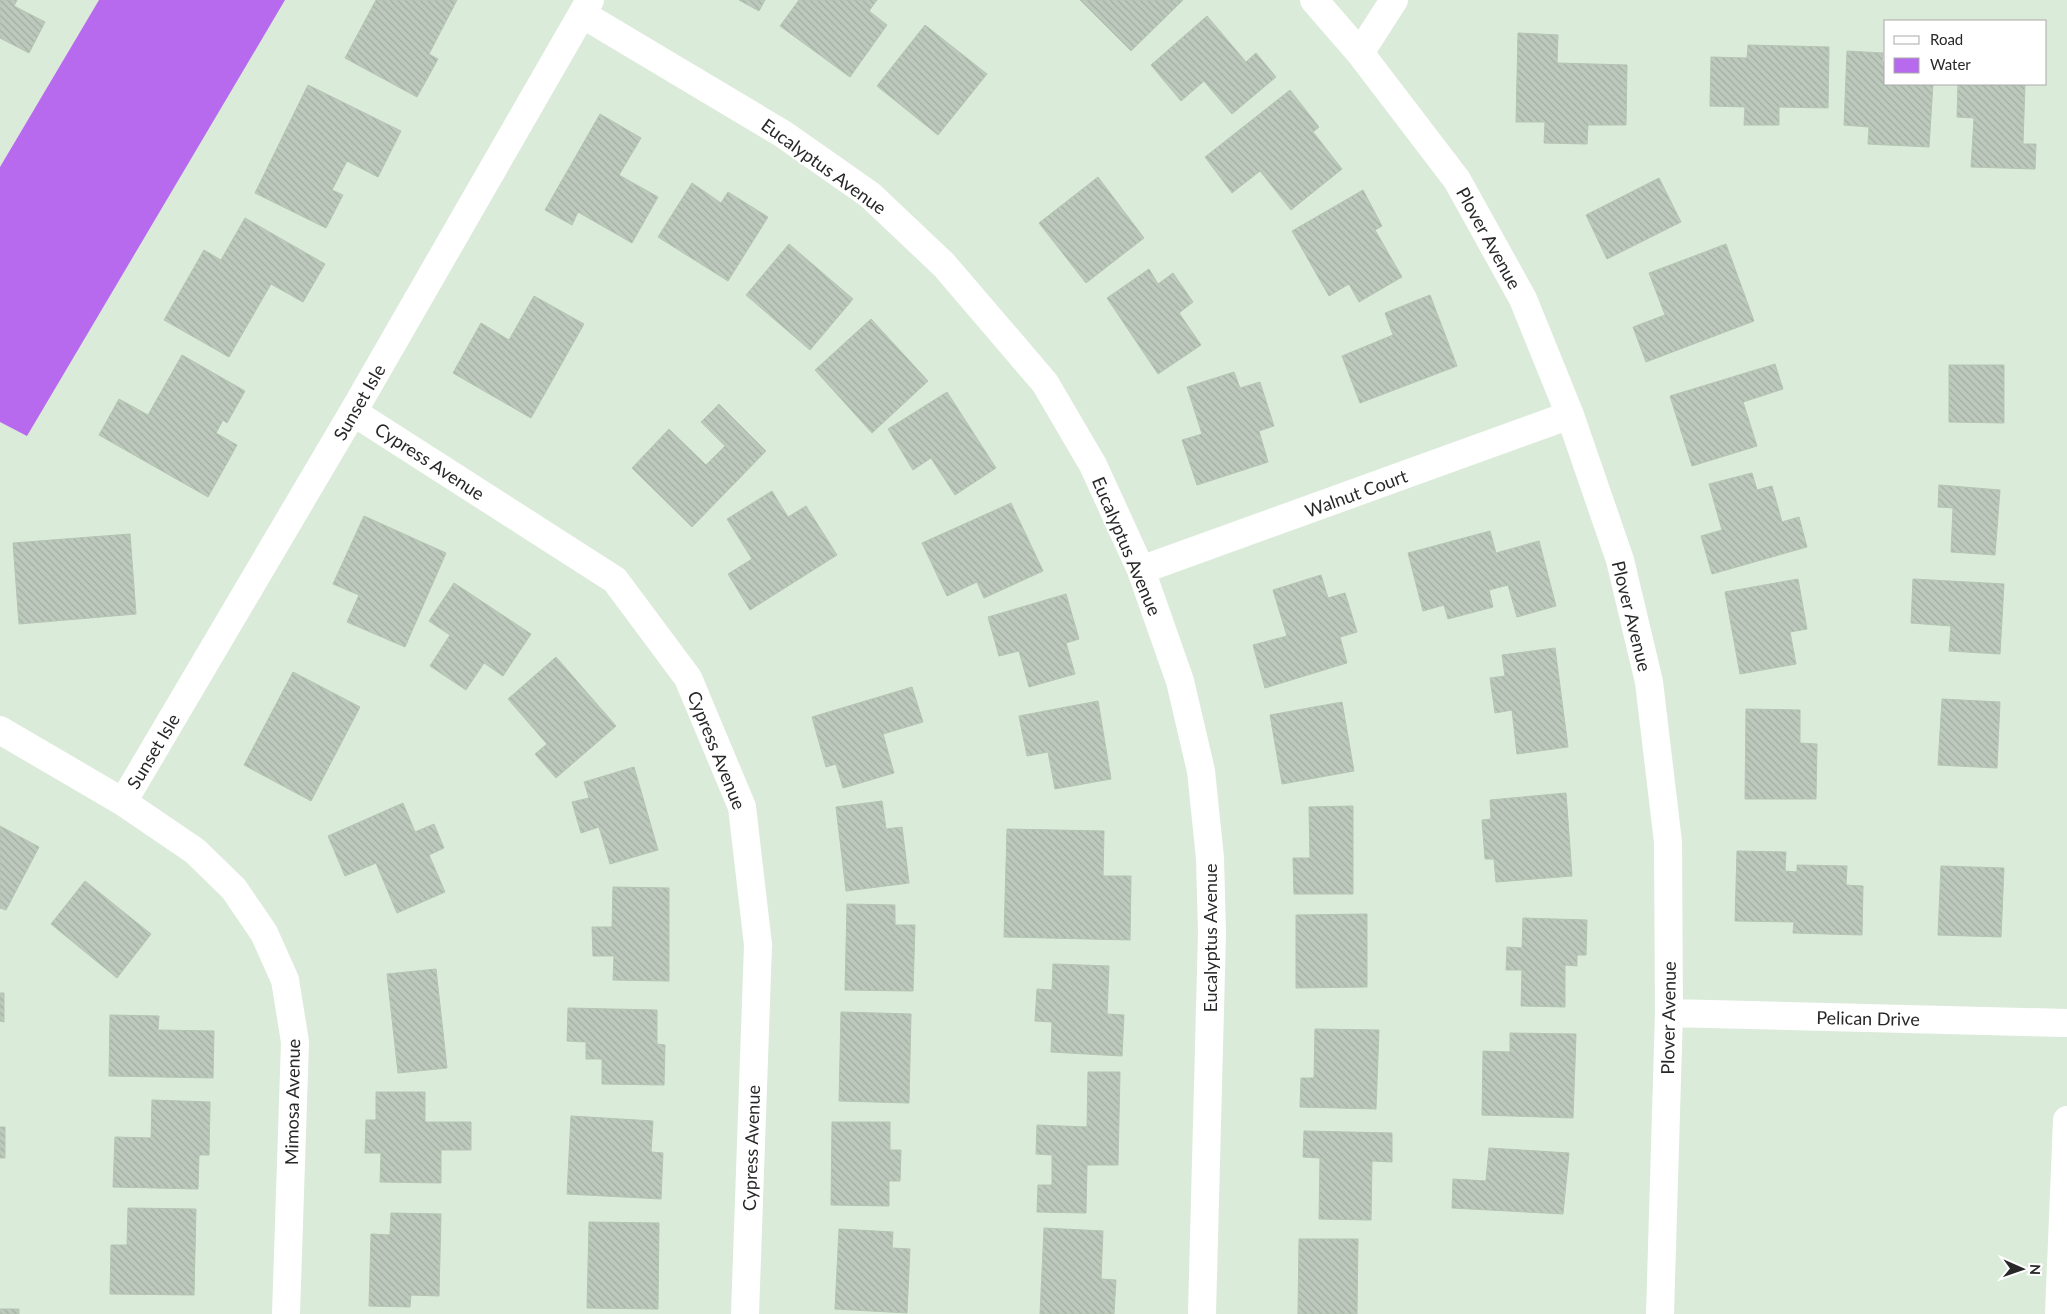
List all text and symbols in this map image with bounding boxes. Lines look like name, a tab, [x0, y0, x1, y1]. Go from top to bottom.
legend	[1884, 20, 2047, 85]
text: Road	[1930, 30, 1963, 48]
text: Water	[1930, 55, 1971, 73]
street label: Eucalyptus Avenue	[757, 113, 891, 219]
street label: Plover Avenue	[1452, 183, 1526, 293]
street label: Sunset Isle	[328, 360, 390, 444]
street label: Cypress Avenue	[371, 417, 489, 505]
street label: Walnut Court	[1302, 464, 1411, 522]
street label: Eucalyptus Avenue	[1088, 473, 1166, 619]
street label: Plover Avenue	[1608, 558, 1656, 674]
street label: Cypress Avenue	[683, 687, 751, 813]
street label: Sunset Isle	[122, 709, 184, 793]
street label: Eucalyptus Avenue	[1199, 864, 1221, 1012]
street label: Plover Avenue	[1656, 961, 1680, 1075]
street label: Pelican Drive	[1816, 1006, 1920, 1030]
street label: Mimosa Avenue	[280, 1039, 304, 1165]
street label: Cypress Avenue	[738, 1085, 764, 1211]
north arrow	[1997, 1244, 2047, 1294]
text: N	[2027, 1264, 2044, 1275]

